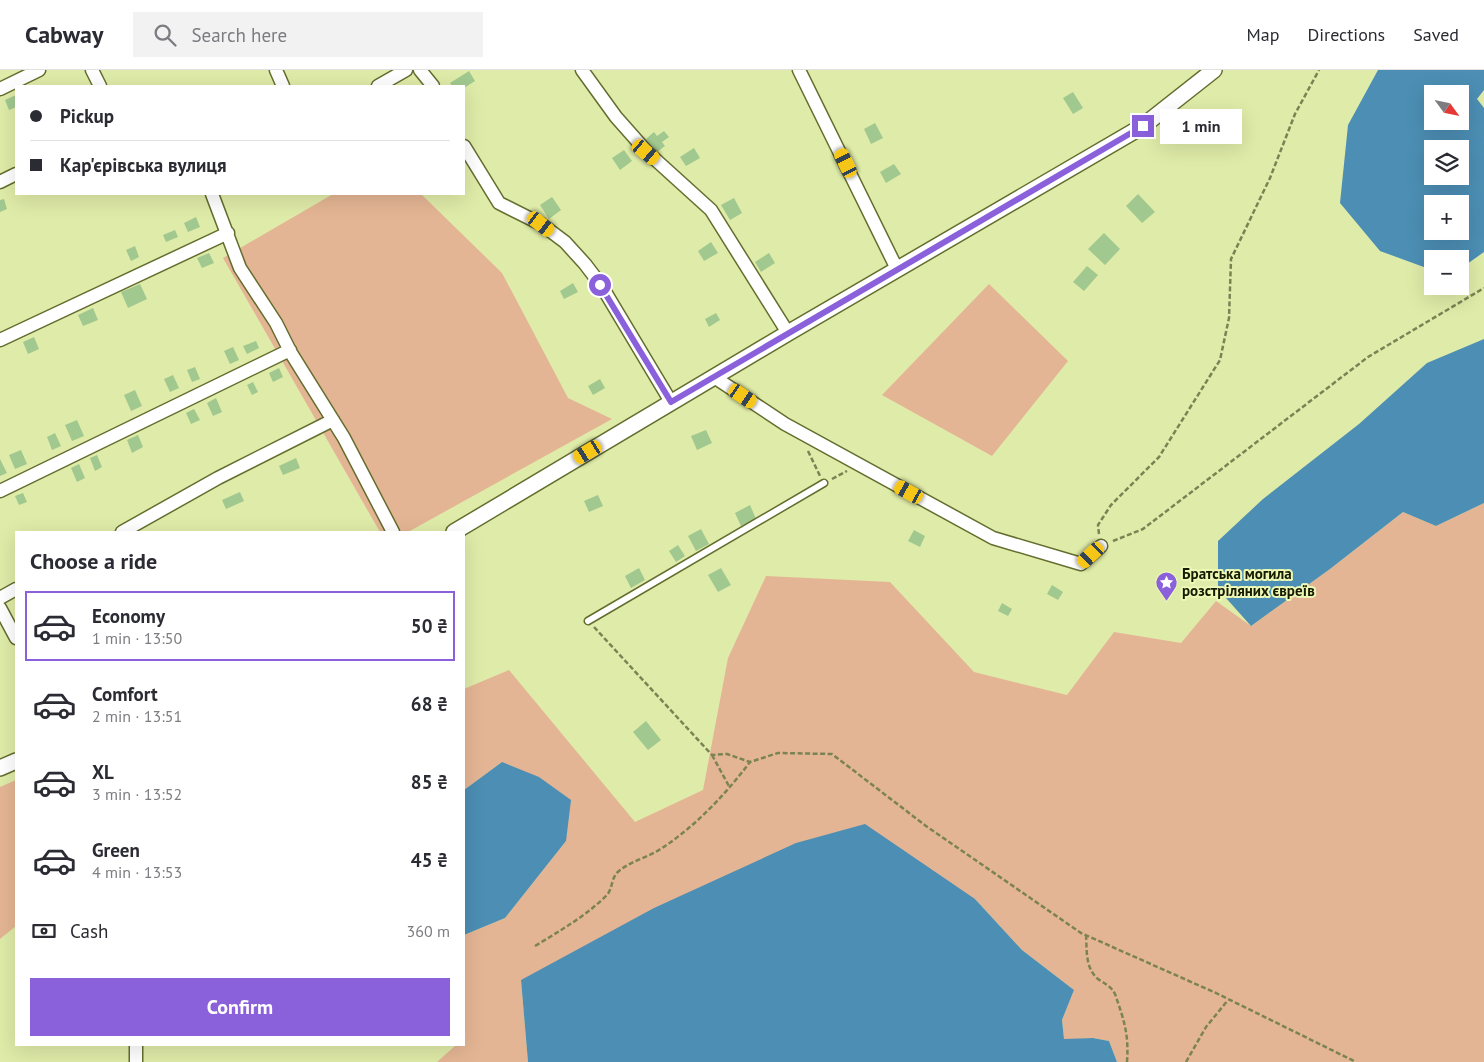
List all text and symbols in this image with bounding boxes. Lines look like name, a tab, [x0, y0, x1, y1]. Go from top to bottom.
search box	[133, 12, 483, 57]
text: Cabway	[25, 19, 103, 50]
icon: search	[151, 21, 179, 49]
text: Search here	[191, 23, 287, 47]
text: Map	[1247, 23, 1279, 46]
text: Directions	[1307, 23, 1385, 46]
text: Saved	[1413, 23, 1459, 46]
north arrow	[1424, 85, 1469, 130]
map controls	[1424, 85, 1469, 295]
text: Pickup	[60, 104, 114, 128]
callout: 1 min	[1160, 108, 1243, 144]
route end	[1132, 115, 1154, 137]
text: 1 min	[1181, 116, 1221, 136]
car	[629, 137, 662, 167]
button: layers	[1424, 140, 1469, 185]
car	[832, 146, 859, 180]
text: Кар'єрівська вулиця	[60, 153, 227, 177]
button: +	[1424, 195, 1469, 240]
car	[524, 209, 557, 239]
button: −	[1424, 250, 1469, 295]
route start	[589, 274, 611, 296]
car	[726, 381, 759, 411]
car	[571, 438, 604, 466]
car	[892, 478, 925, 506]
car	[1074, 539, 1107, 571]
text: Choose a ride	[30, 547, 157, 575]
place label: Братська могила розстріляних євреїв	[1182, 564, 1315, 600]
place icon: Братська могила розстріляних євреїв	[1154, 571, 1178, 602]
icon: car	[32, 604, 77, 649]
text: Economy	[92, 604, 165, 628]
text: 50 ₴	[411, 614, 448, 638]
text: 1 min · 13:50	[92, 628, 182, 648]
icon: car	[32, 682, 77, 727]
text: Comfort	[92, 682, 158, 706]
text: 68 ₴	[411, 692, 448, 716]
text: 2 min · 13:51	[92, 706, 182, 726]
icon: car	[32, 760, 77, 805]
text: XL	[92, 760, 114, 784]
text: 85 ₴	[411, 770, 448, 794]
text: 3 min · 13:52	[92, 784, 182, 804]
icon: car	[32, 838, 77, 883]
text: Green	[92, 838, 140, 862]
text: 45 ₴	[411, 848, 448, 872]
text: 4 min · 13:53	[92, 862, 182, 882]
icon: cash	[30, 917, 58, 945]
text: Cash	[70, 919, 108, 943]
text: 360 m	[407, 921, 450, 941]
button: Confirm	[30, 978, 450, 1036]

